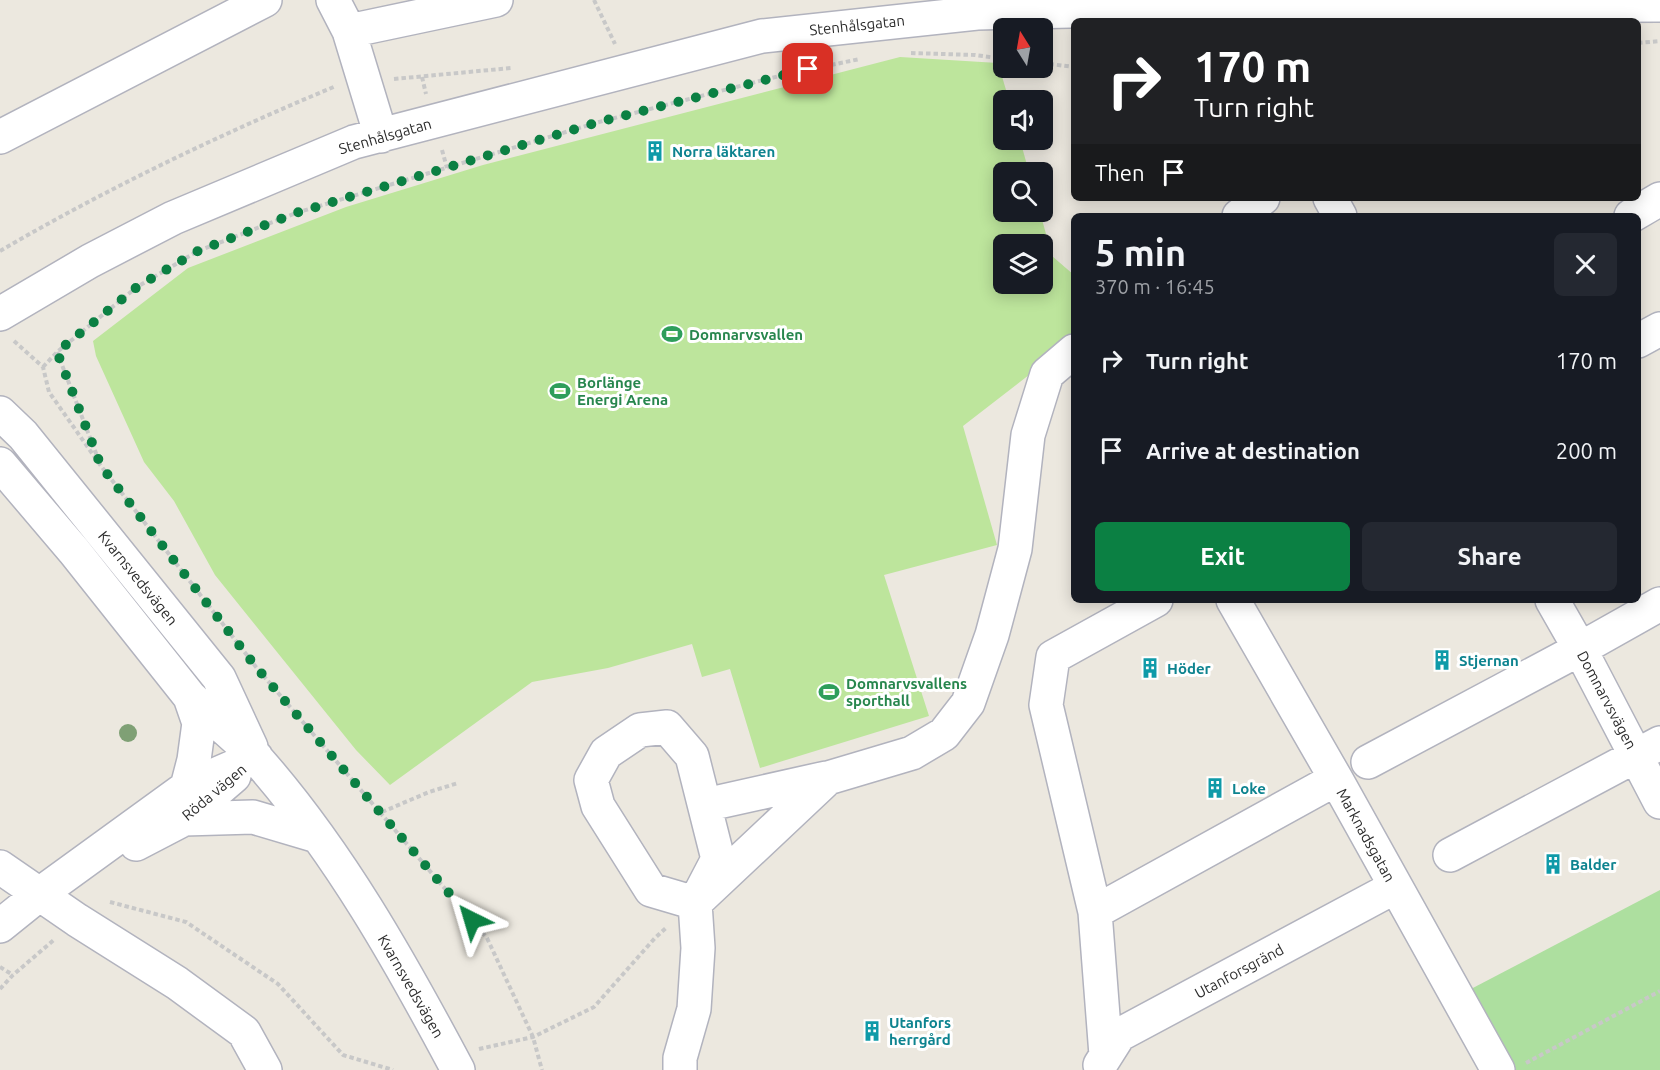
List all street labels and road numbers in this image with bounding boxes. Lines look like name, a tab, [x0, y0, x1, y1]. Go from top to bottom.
street label: Stenhålsgatan	[808, 12, 906, 38]
street label: Stenhålsgatan	[337, 115, 433, 157]
street label: Kvarnsvedsvägen	[95, 528, 181, 628]
street label: Domnarvsvägen	[1574, 648, 1640, 752]
street label: Röda vägen	[178, 760, 250, 824]
street label: Marknadsgatan	[1333, 785, 1399, 885]
street label: Kvarnsvedsvägen	[375, 931, 447, 1041]
street label: Utanforsgränd	[1192, 940, 1286, 1002]

